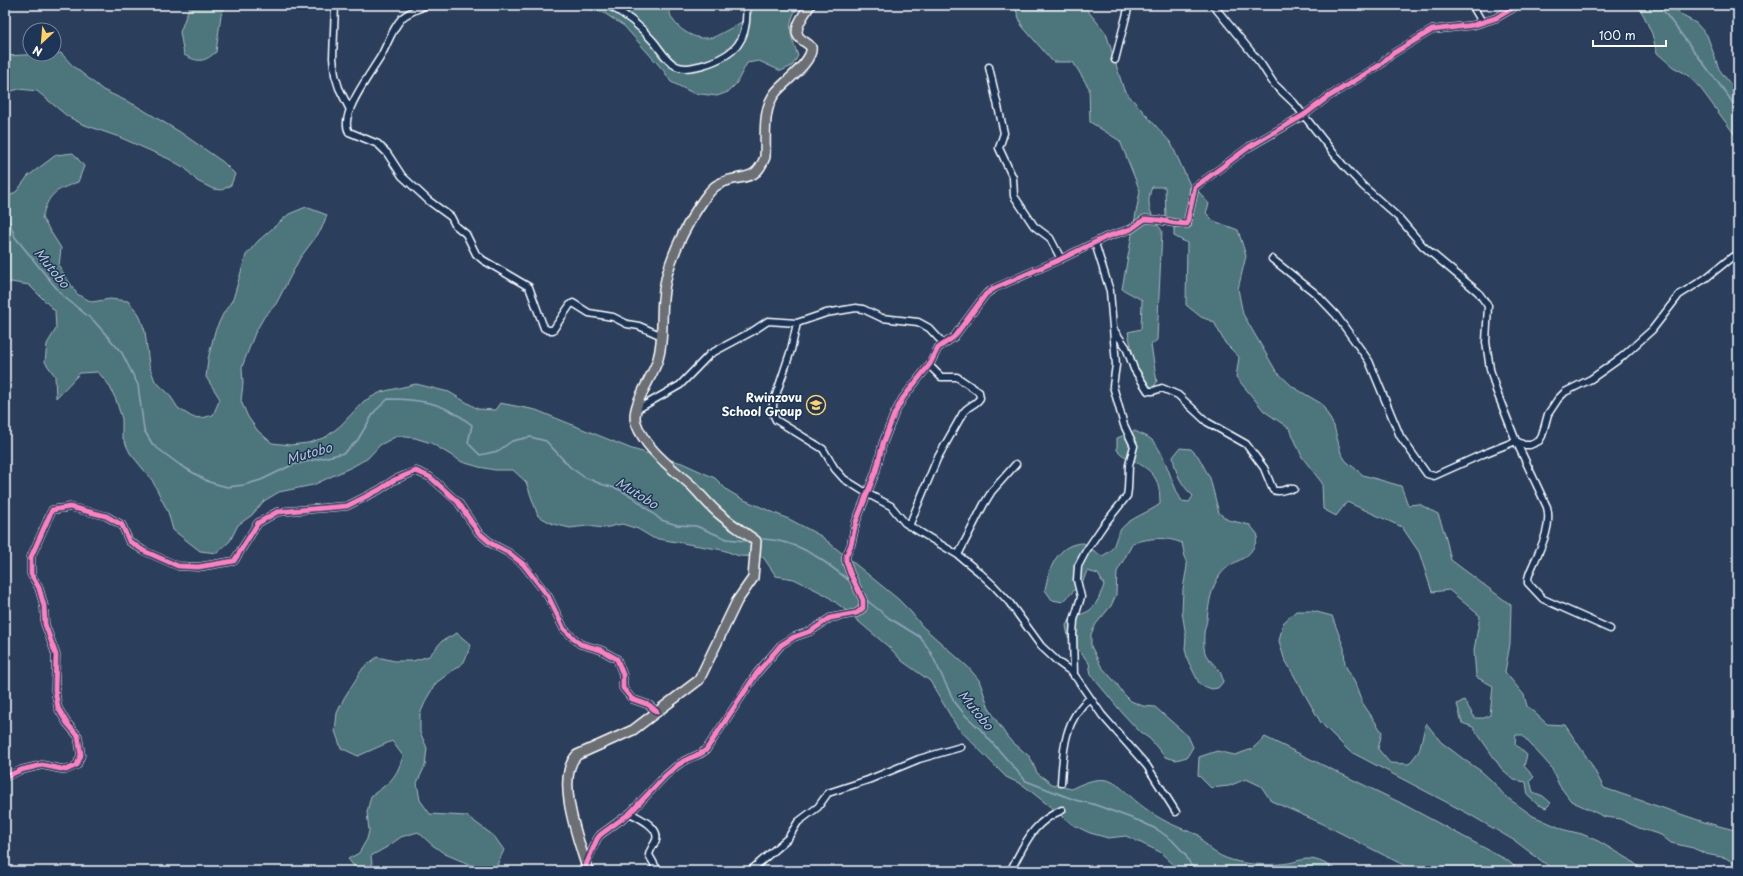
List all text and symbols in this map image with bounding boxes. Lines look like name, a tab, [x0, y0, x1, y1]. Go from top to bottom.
north arrow	[22, 22, 62, 62]
scale bar	[1593, 22, 1666, 48]
text: 100 m	[1599, 26, 1636, 44]
text: N	[29, 42, 45, 61]
water label: Mutobo	[30, 244, 75, 292]
place label: Rwinzovu School Group	[722, 388, 802, 420]
school or university icon: Rwinzovu School Group	[805, 394, 827, 416]
water label: Mutobo	[284, 437, 335, 468]
water label: Mutobo	[612, 472, 663, 513]
water label: Mutobo	[954, 686, 999, 734]

